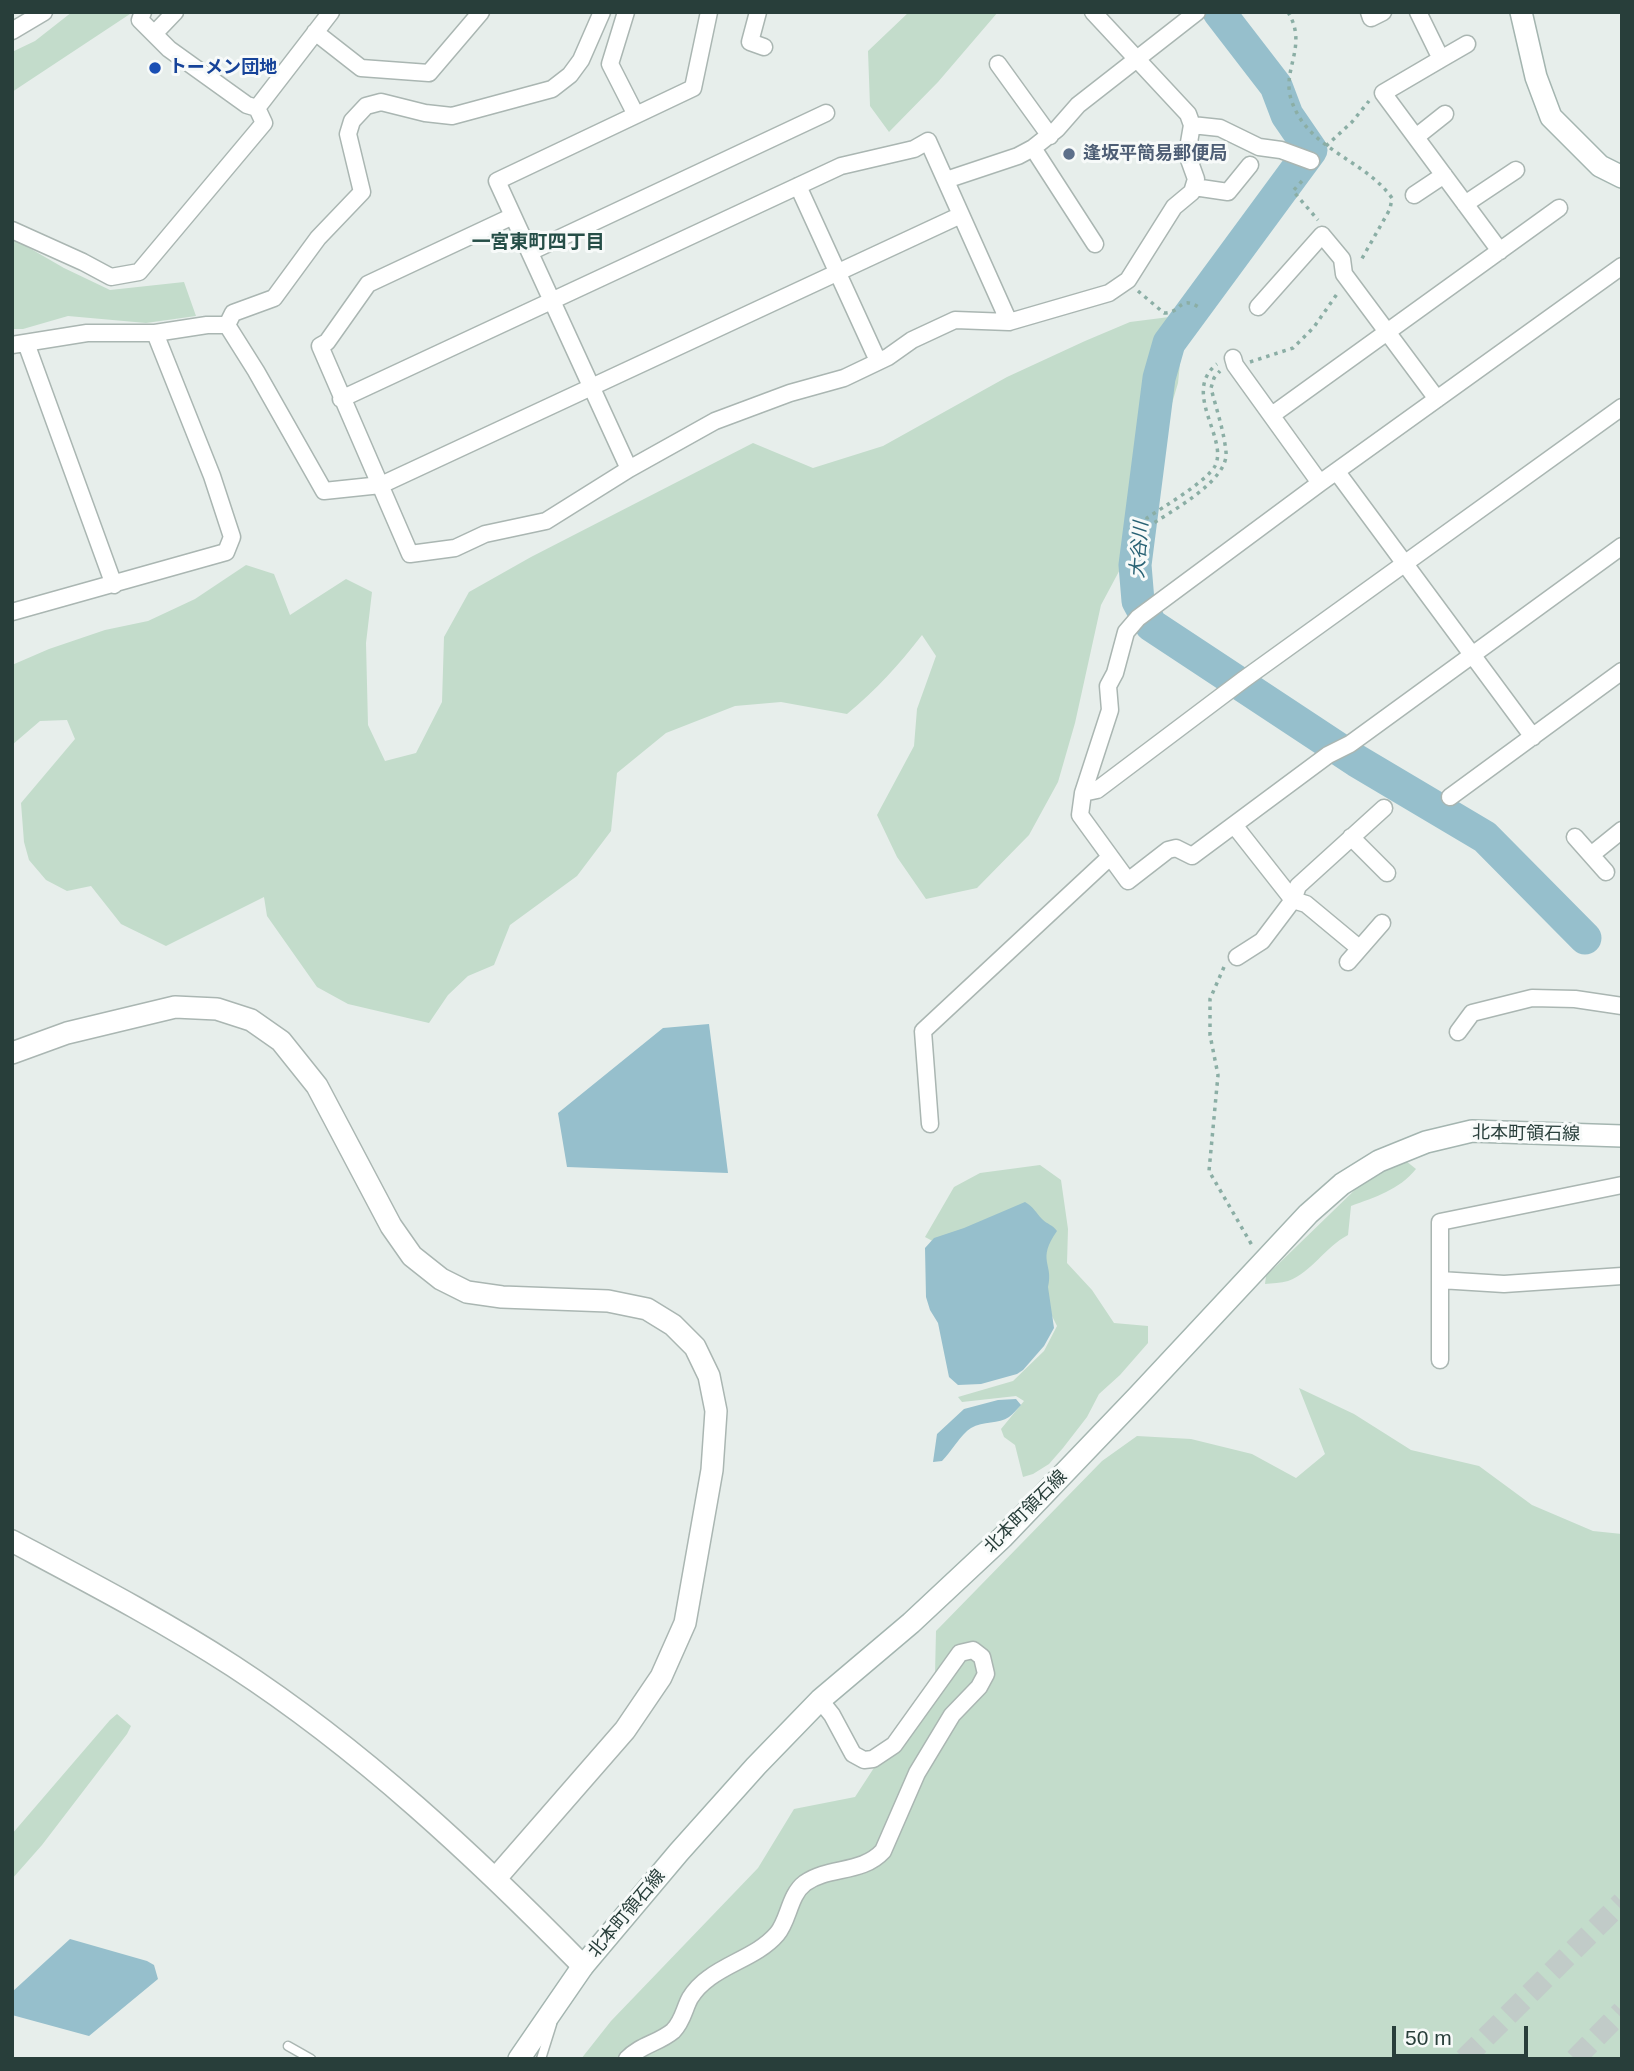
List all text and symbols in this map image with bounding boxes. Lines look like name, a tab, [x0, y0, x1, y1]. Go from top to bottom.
place label: トーメン団地	[169, 57, 277, 79]
marker: トーメン団地	[147, 60, 163, 76]
place label: 逢坂平簡易郵便局	[1083, 143, 1227, 165]
marker: 逢坂平簡易郵便局	[1061, 146, 1077, 162]
district label: 一宮東町四丁目	[472, 232, 604, 254]
water label: 大谷川	[1127, 521, 1153, 579]
street label: 北本町領石線	[1472, 1122, 1580, 1146]
street label: 北本町領石線	[980, 1466, 1072, 1558]
street label: 北本町領石線	[584, 1866, 670, 1962]
scale bar	[1396, 2011, 1532, 2056]
text: 50 m	[1405, 2026, 1452, 2049]

